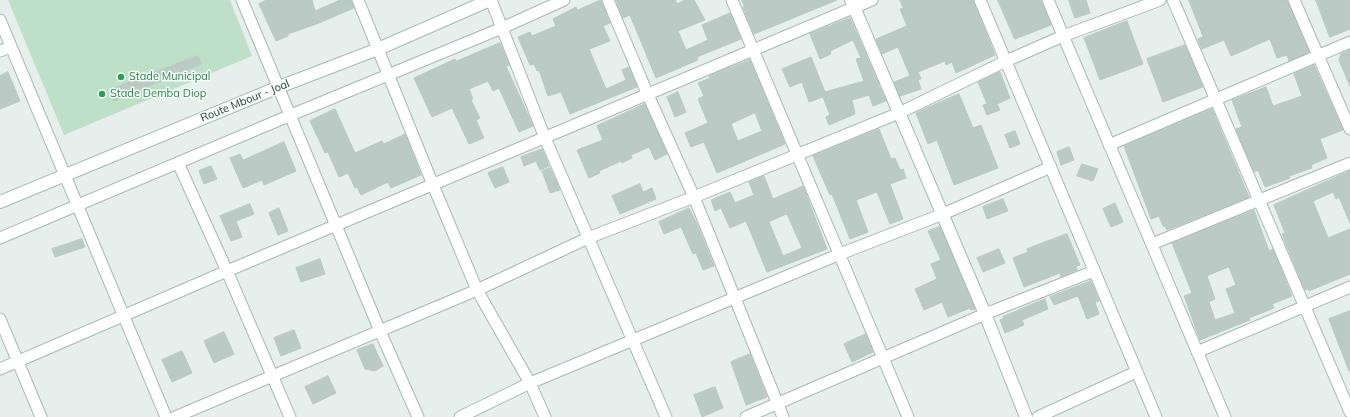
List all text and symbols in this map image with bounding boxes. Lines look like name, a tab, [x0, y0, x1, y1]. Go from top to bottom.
place label: Stade Municipal	[129, 70, 210, 84]
marker: Stade Municipal	[116, 72, 126, 82]
street label: Route Mbour - Joal	[198, 77, 292, 125]
place label: Stade Demba Diop	[110, 87, 206, 101]
marker: Stade Demba Diop	[97, 89, 107, 99]

